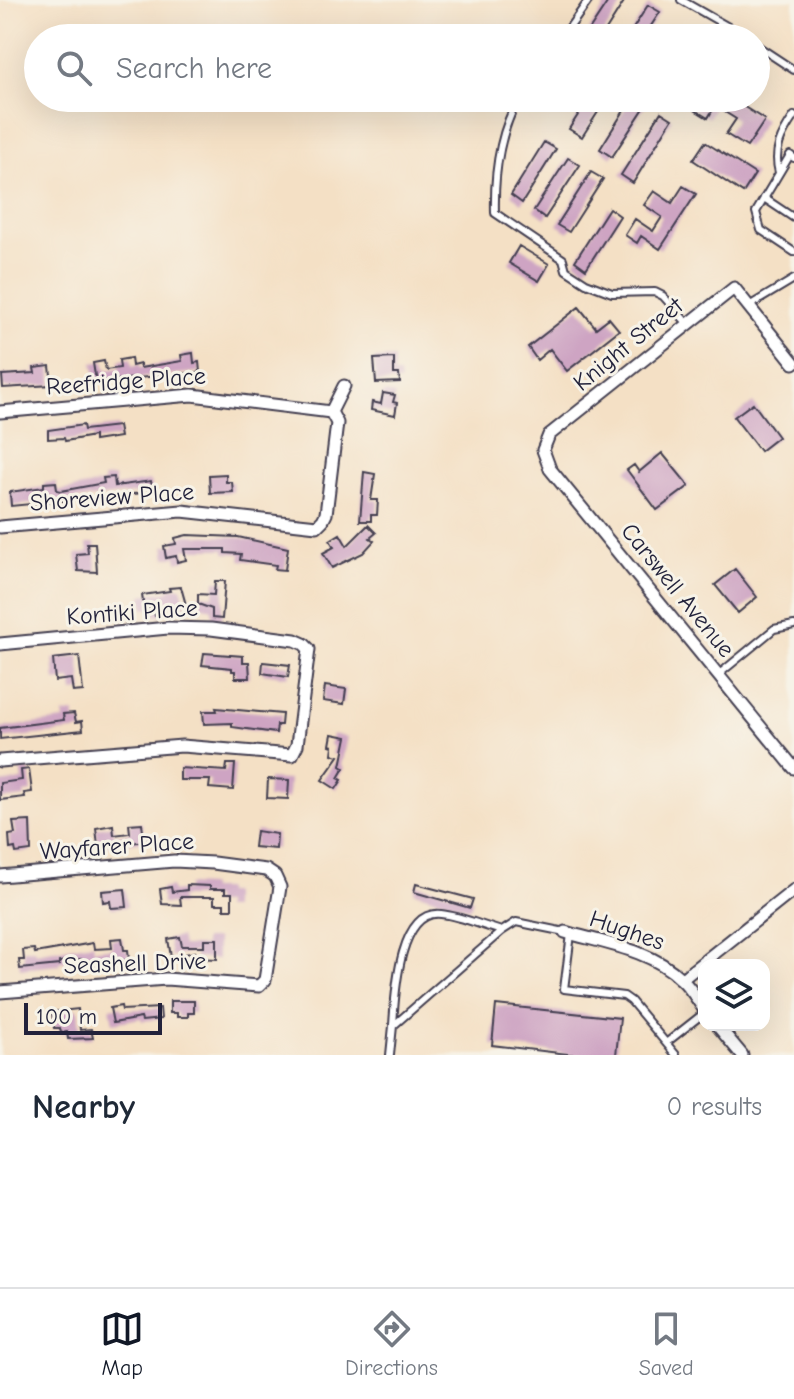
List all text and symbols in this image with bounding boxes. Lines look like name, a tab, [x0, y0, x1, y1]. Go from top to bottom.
search box	[24, 24, 770, 112]
icon: search	[52, 46, 96, 90]
text: Search here	[116, 51, 272, 86]
street label: Knight Street	[568, 291, 689, 397]
street label: Reefridge Place	[45, 361, 207, 401]
street label: Shoreview Place	[29, 477, 195, 517]
street label: Carswell Avenue	[615, 517, 741, 663]
street label: Kontiki Place	[65, 593, 199, 631]
street label: Wayfarer Place	[39, 827, 195, 865]
street label: Hughes	[586, 904, 668, 956]
street label: Seashell Drive	[63, 947, 207, 979]
map controls	[698, 959, 770, 1031]
button: layers	[698, 959, 770, 1031]
scale bar	[24, 999, 162, 1035]
text: 100 m	[36, 1004, 97, 1030]
text: Nearby	[32, 1087, 135, 1127]
text: 0 results	[667, 1092, 762, 1122]
tab: Map	[100, 1307, 144, 1381]
tab: Directions	[345, 1307, 438, 1381]
tab: Saved	[639, 1307, 694, 1381]

